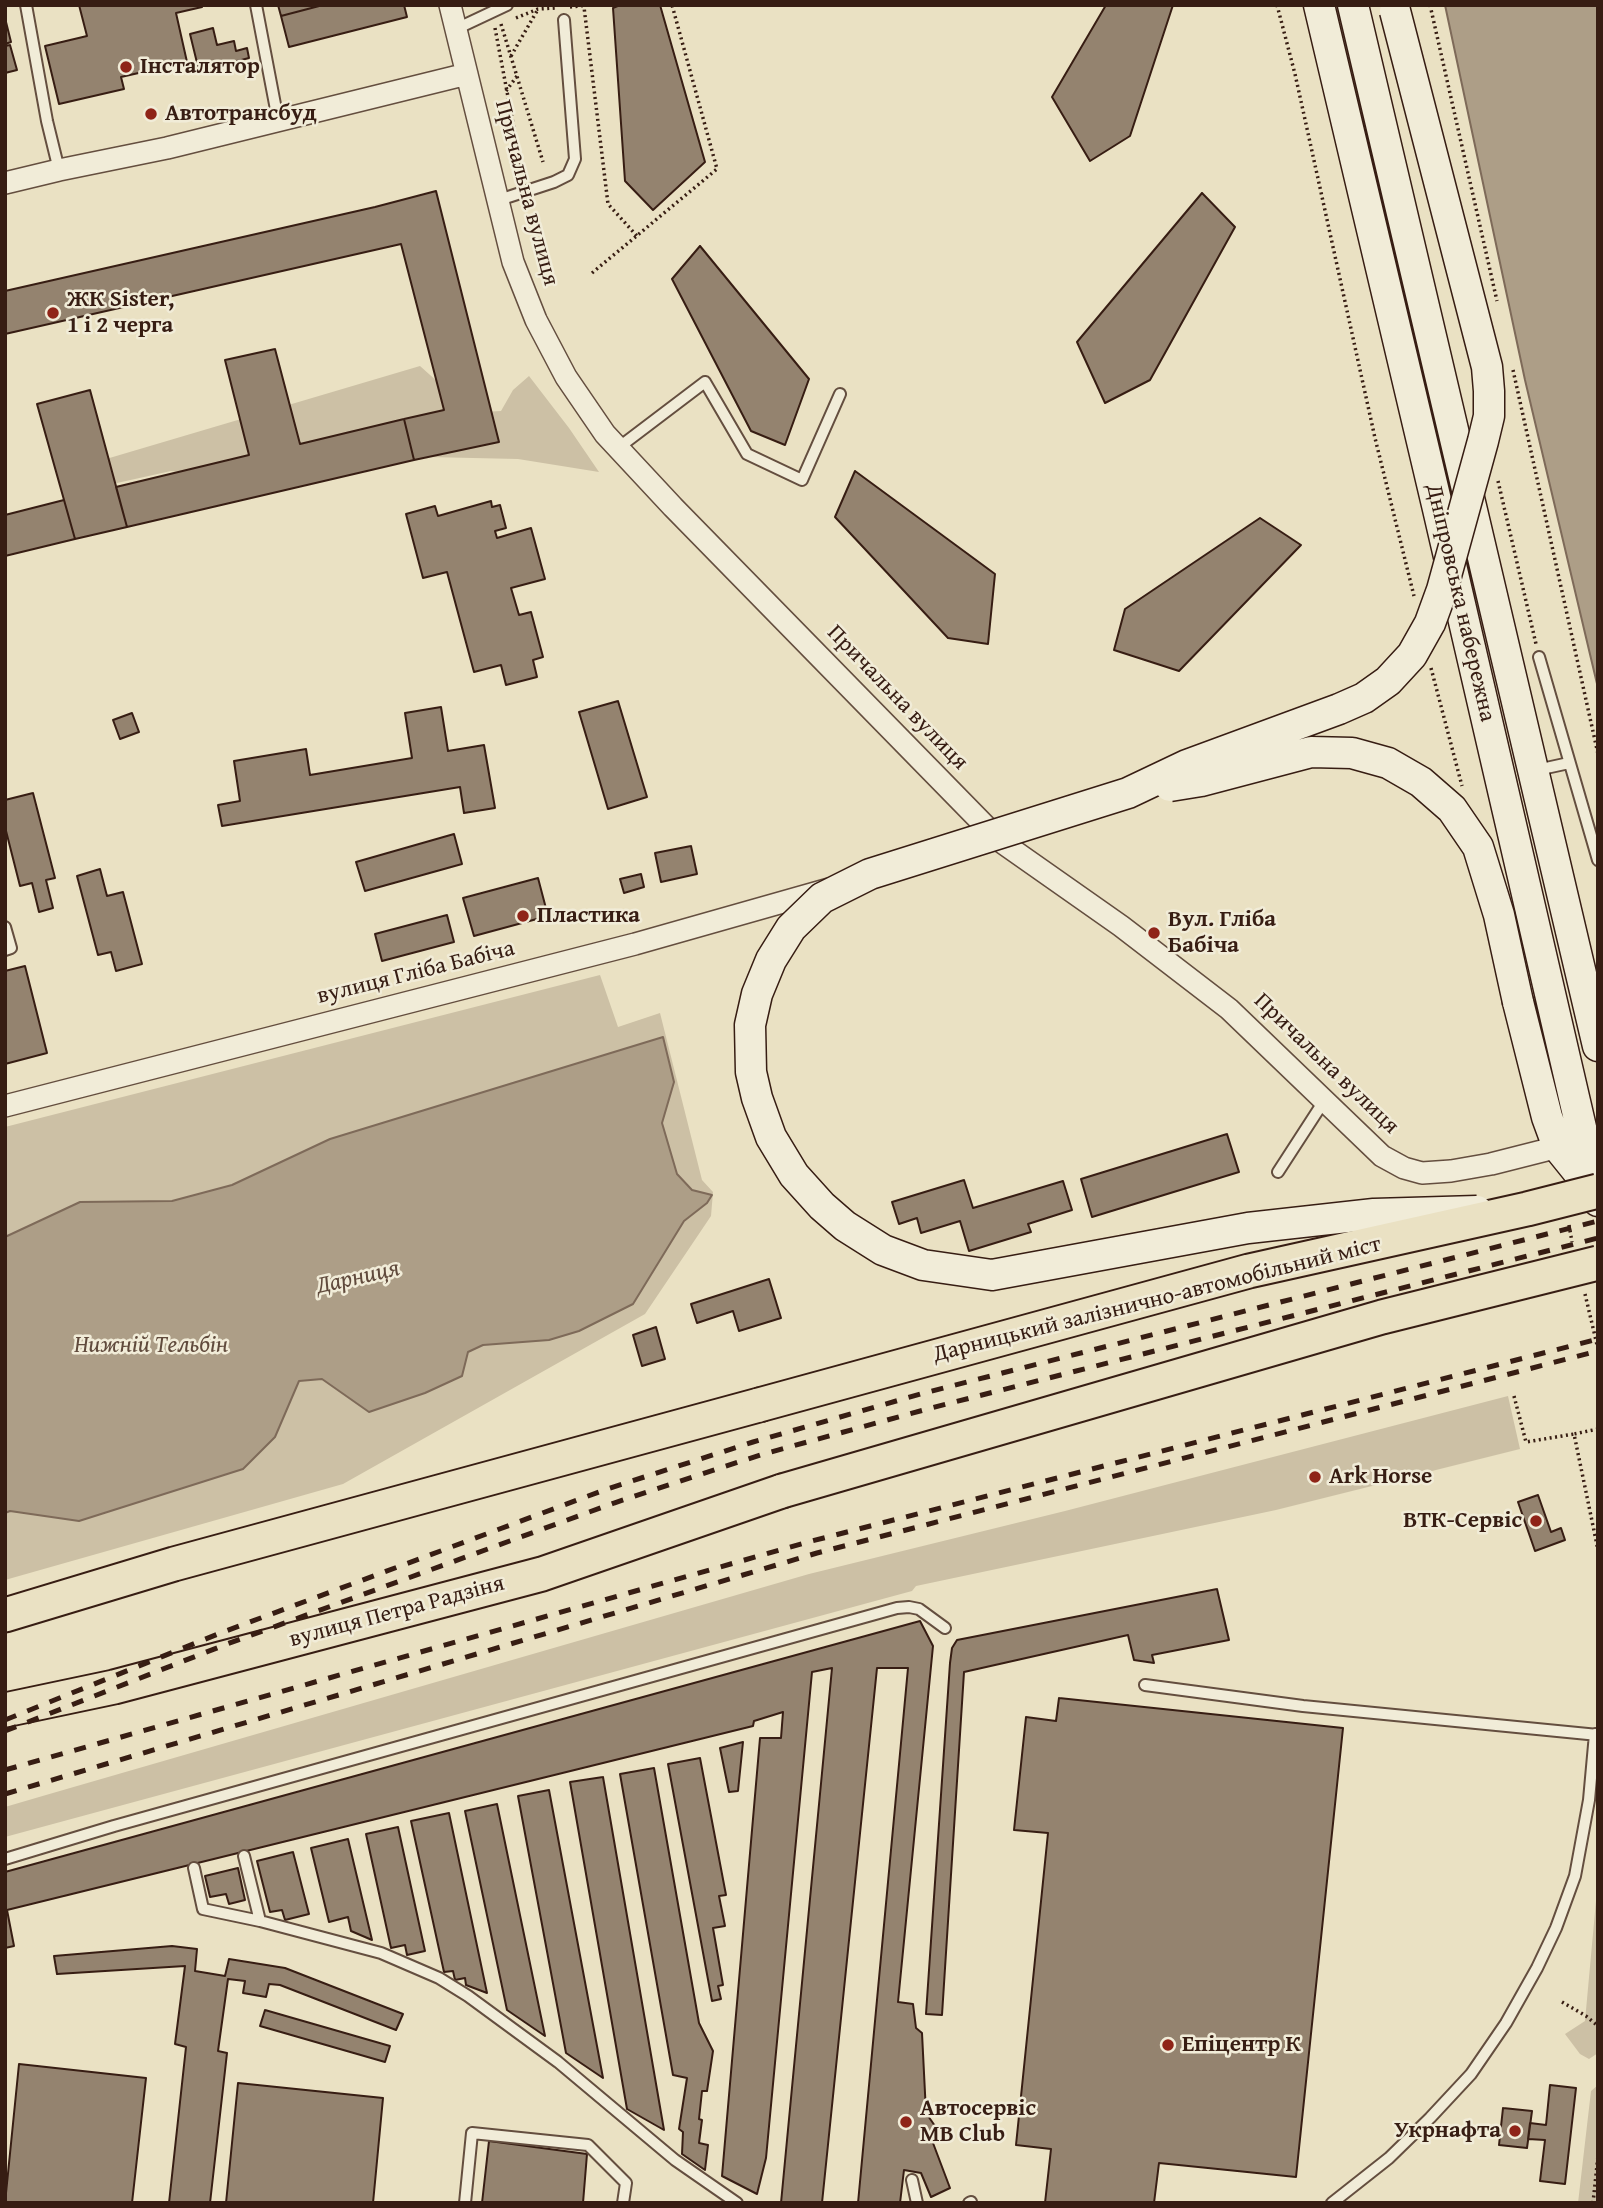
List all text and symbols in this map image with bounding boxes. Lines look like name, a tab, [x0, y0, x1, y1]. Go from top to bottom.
place label: Інсталятор	[140, 53, 260, 81]
marker: Інсталятор	[118, 59, 134, 75]
street label: Причальна вулиця	[488, 97, 564, 289]
place label: Автотрансбуд	[165, 100, 317, 128]
marker: Автотрансбуд	[143, 106, 159, 122]
place label: ЖК Sister, 1 і 2 черга	[67, 286, 174, 340]
marker: ЖК Sister, 1 і 2 черга	[45, 305, 61, 321]
street label: Дніпровська набережна	[1419, 481, 1501, 725]
street label: Причальна вулиця	[821, 620, 973, 776]
place label: Пластика	[537, 902, 640, 930]
place label: Вул. Гліба Бабіча	[1168, 906, 1276, 960]
marker: Пластика	[515, 908, 531, 924]
marker: Вул. Гліба Бабіча	[1146, 925, 1162, 941]
street label: вулиця Гліба Бабіча	[314, 935, 518, 1011]
street label: Причальна вулиця	[1248, 988, 1404, 1140]
street label: Дарницький залізнично-автомобільний міст	[930, 1231, 1384, 1369]
water label: Дарниця	[314, 1254, 402, 1302]
water label: Нижній Тельбін	[74, 1332, 228, 1360]
place label: Ark Horse	[1329, 1463, 1432, 1491]
marker: Ark Horse	[1307, 1469, 1323, 1485]
place label: ВТК-Сервіс	[1403, 1507, 1522, 1535]
marker: ВТК-Сервіс	[1528, 1513, 1544, 1529]
street label: вулиця Петра Радзіня	[286, 1570, 508, 1654]
place label: Епіцентр К	[1182, 2031, 1301, 2059]
marker: Епіцентр К	[1160, 2037, 1176, 2053]
place label: Автосервіс MB Club	[920, 2095, 1036, 2149]
marker: Автосервіс MB Club	[898, 2114, 914, 2130]
place label: Укрнафта	[1394, 2117, 1501, 2145]
marker: Укрнафта	[1507, 2123, 1523, 2139]

